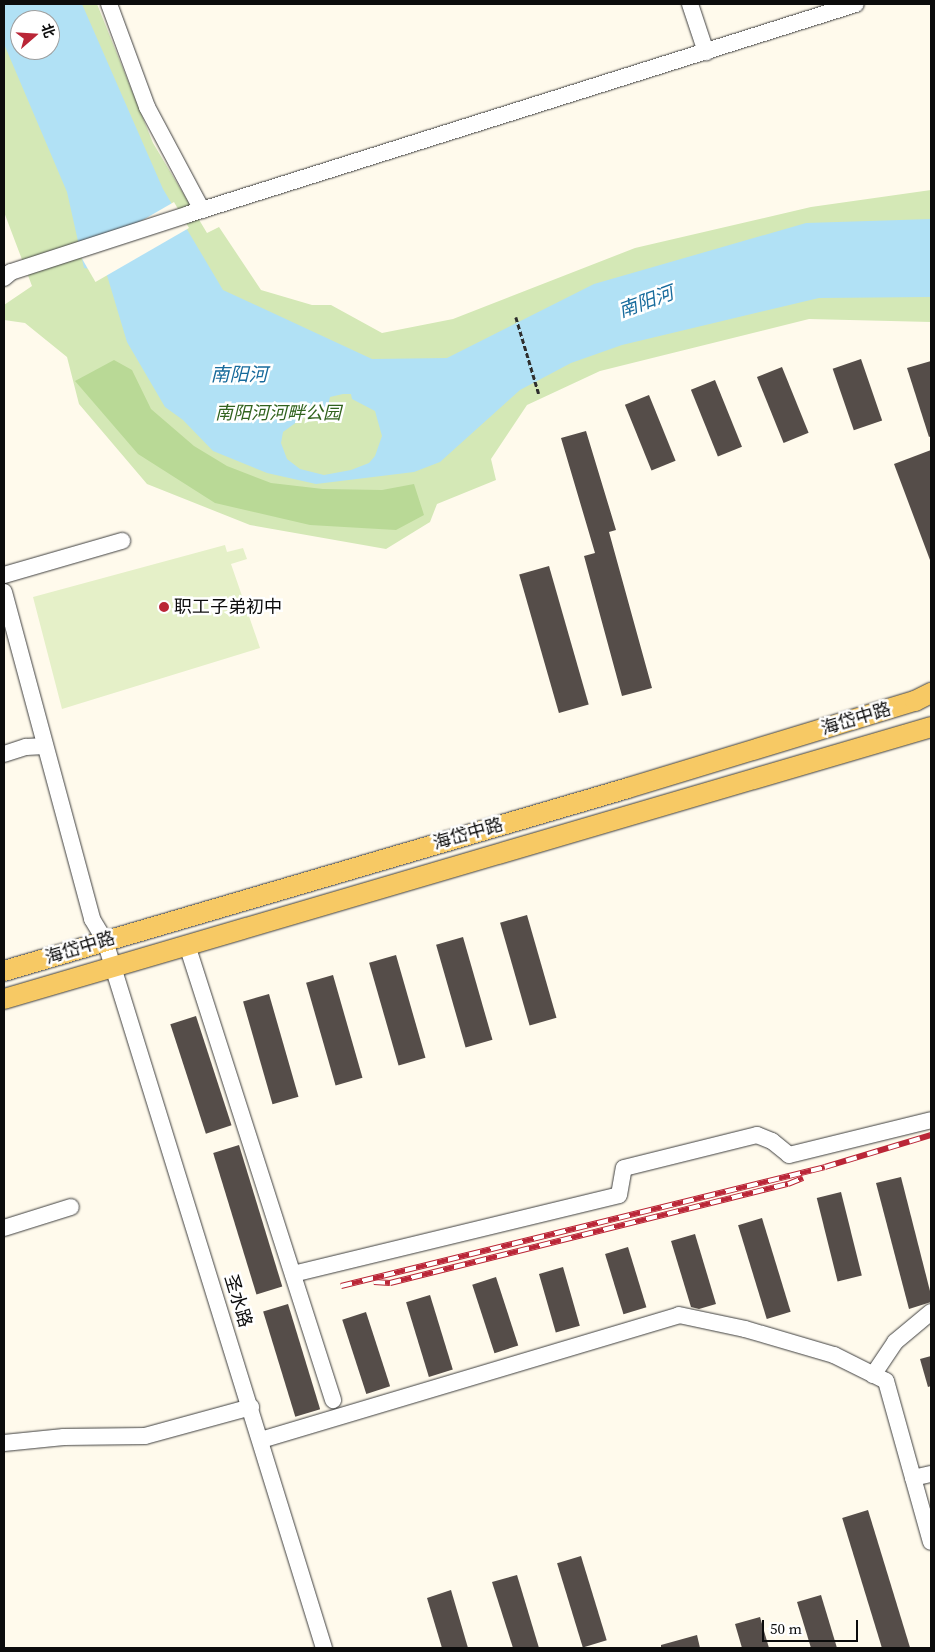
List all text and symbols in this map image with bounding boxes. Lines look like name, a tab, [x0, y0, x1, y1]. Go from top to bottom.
north arrow	[10, 10, 60, 60]
text: 北	[37, 21, 60, 40]
water label: 南阳河	[615, 282, 677, 322]
water label: 南阳河	[211, 364, 267, 386]
park label: 南阳河河畔公园	[215, 402, 341, 424]
place label: 职工子弟初中	[174, 596, 282, 618]
marker: 职工子弟初中	[158, 601, 170, 613]
street label: 海岱中路	[818, 698, 894, 740]
street label: 海岱中路	[430, 814, 506, 854]
street label: 海岱中路	[42, 927, 118, 969]
street label: 圣水路	[220, 1272, 256, 1330]
scale bar	[765, 1610, 861, 1642]
text: 50 m	[770, 1618, 802, 1639]

